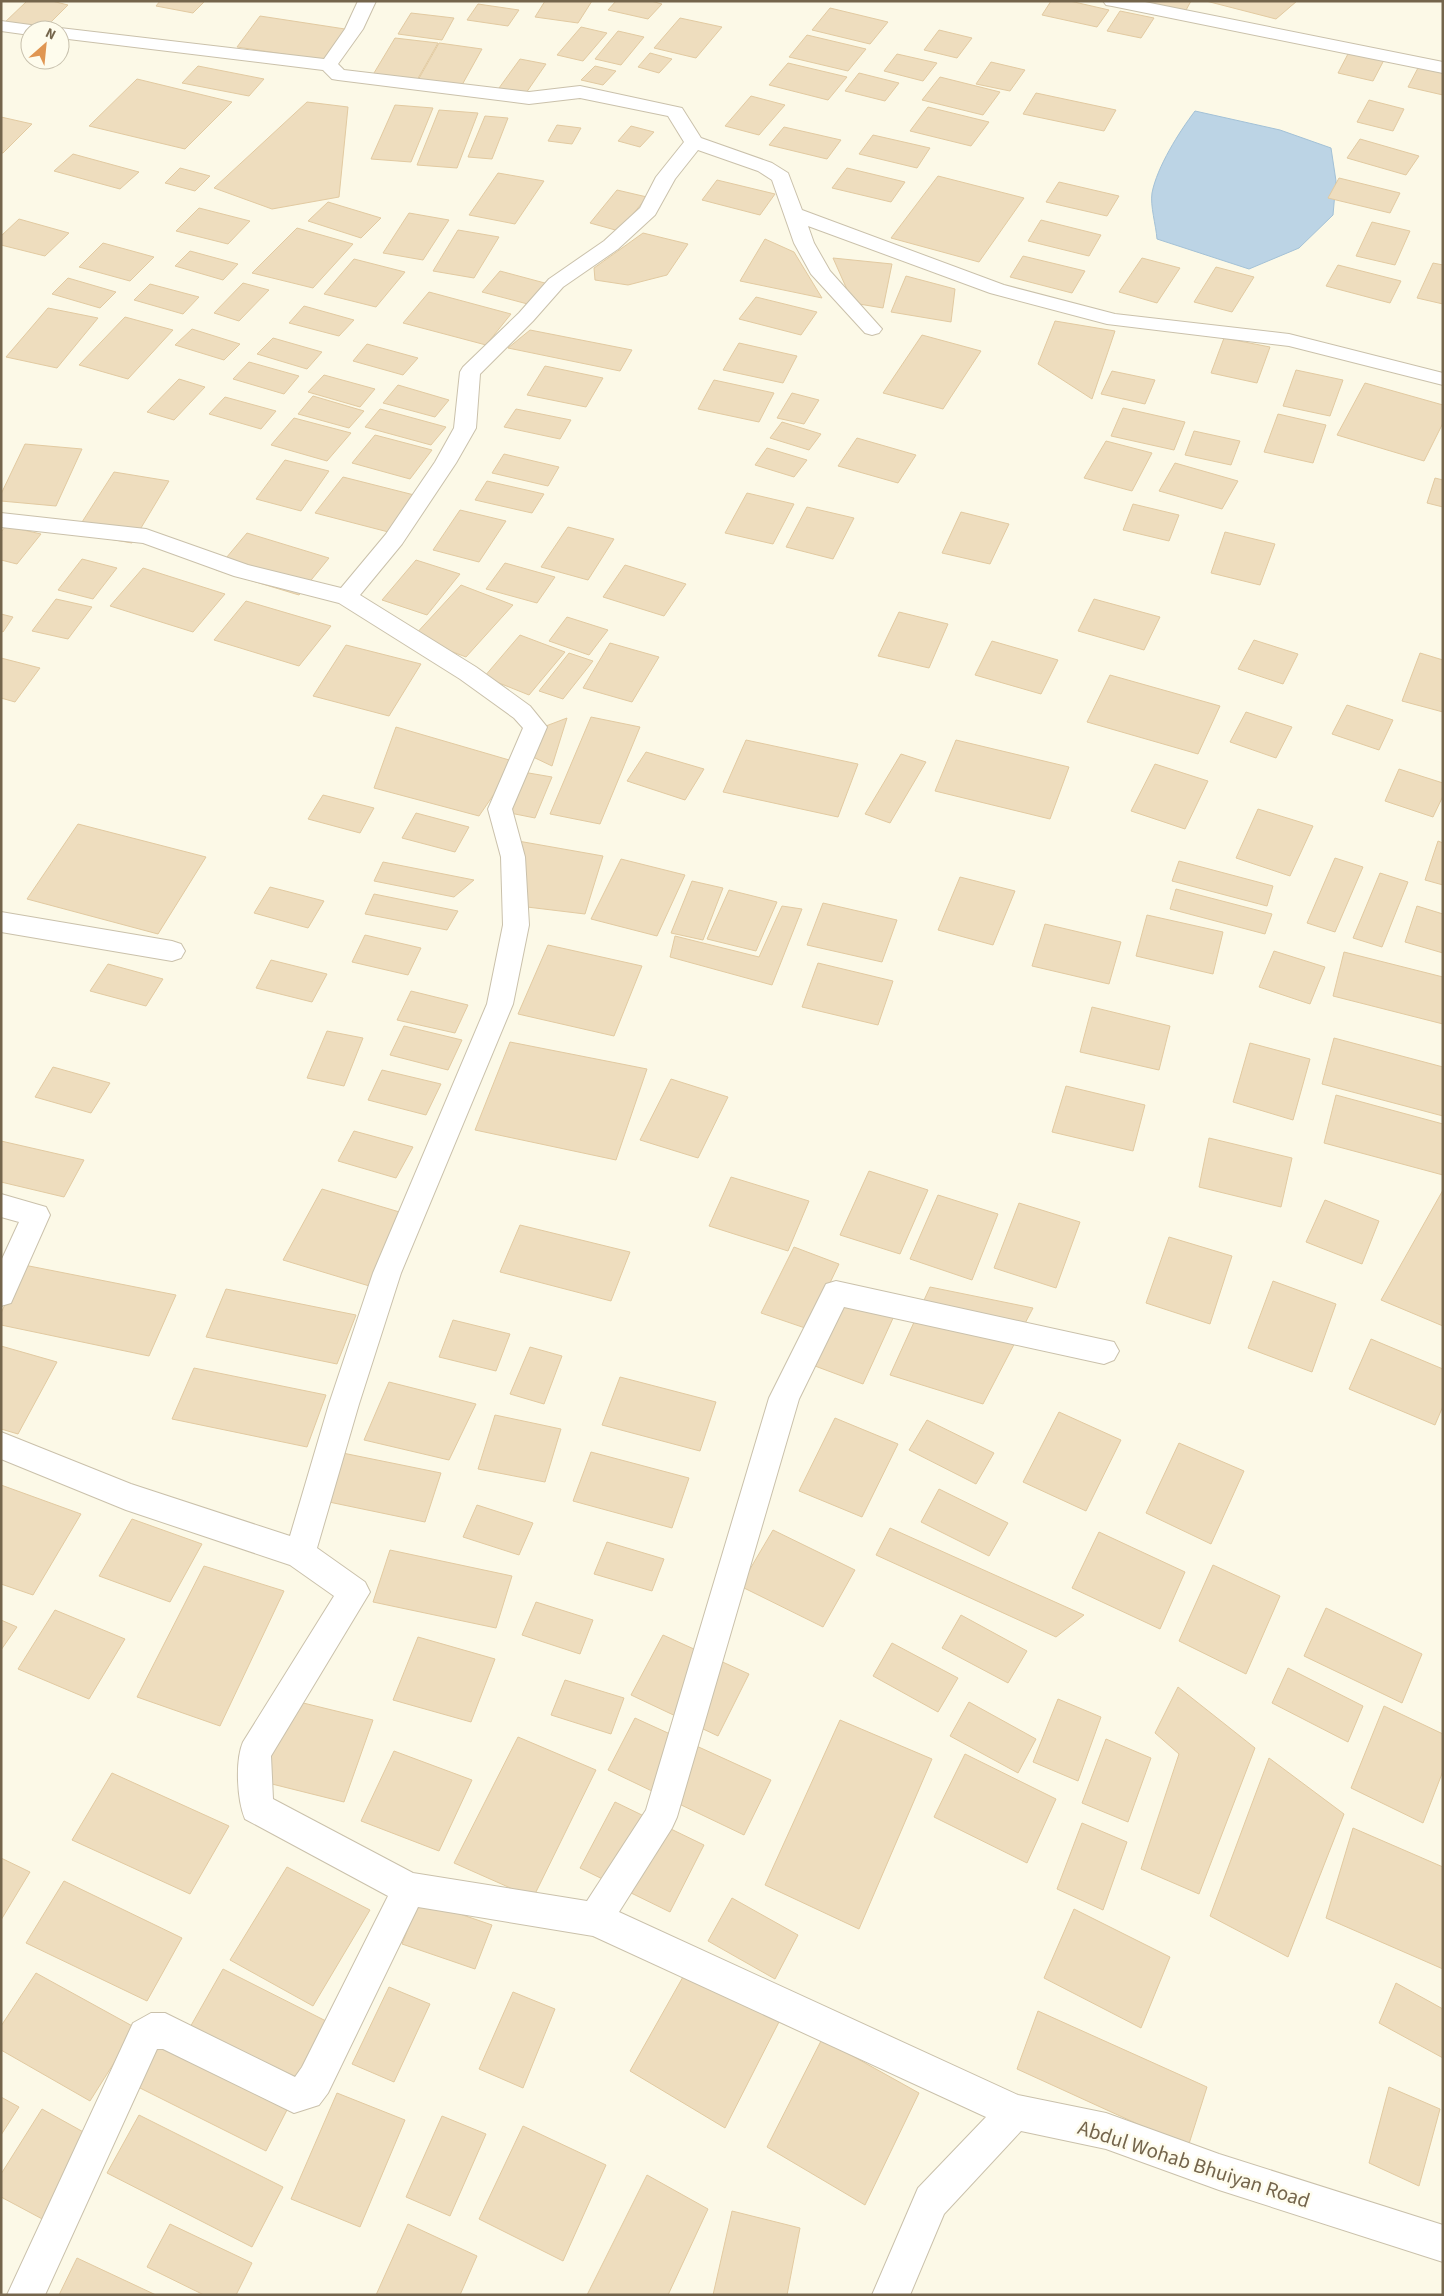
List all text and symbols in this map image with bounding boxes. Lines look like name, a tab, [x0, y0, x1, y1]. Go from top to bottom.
north arrow	[20, 20, 70, 70]
text: N	[42, 23, 59, 45]
street label: Abdul Wohab Bhuiyan Road	[1074, 2112, 1314, 2216]

